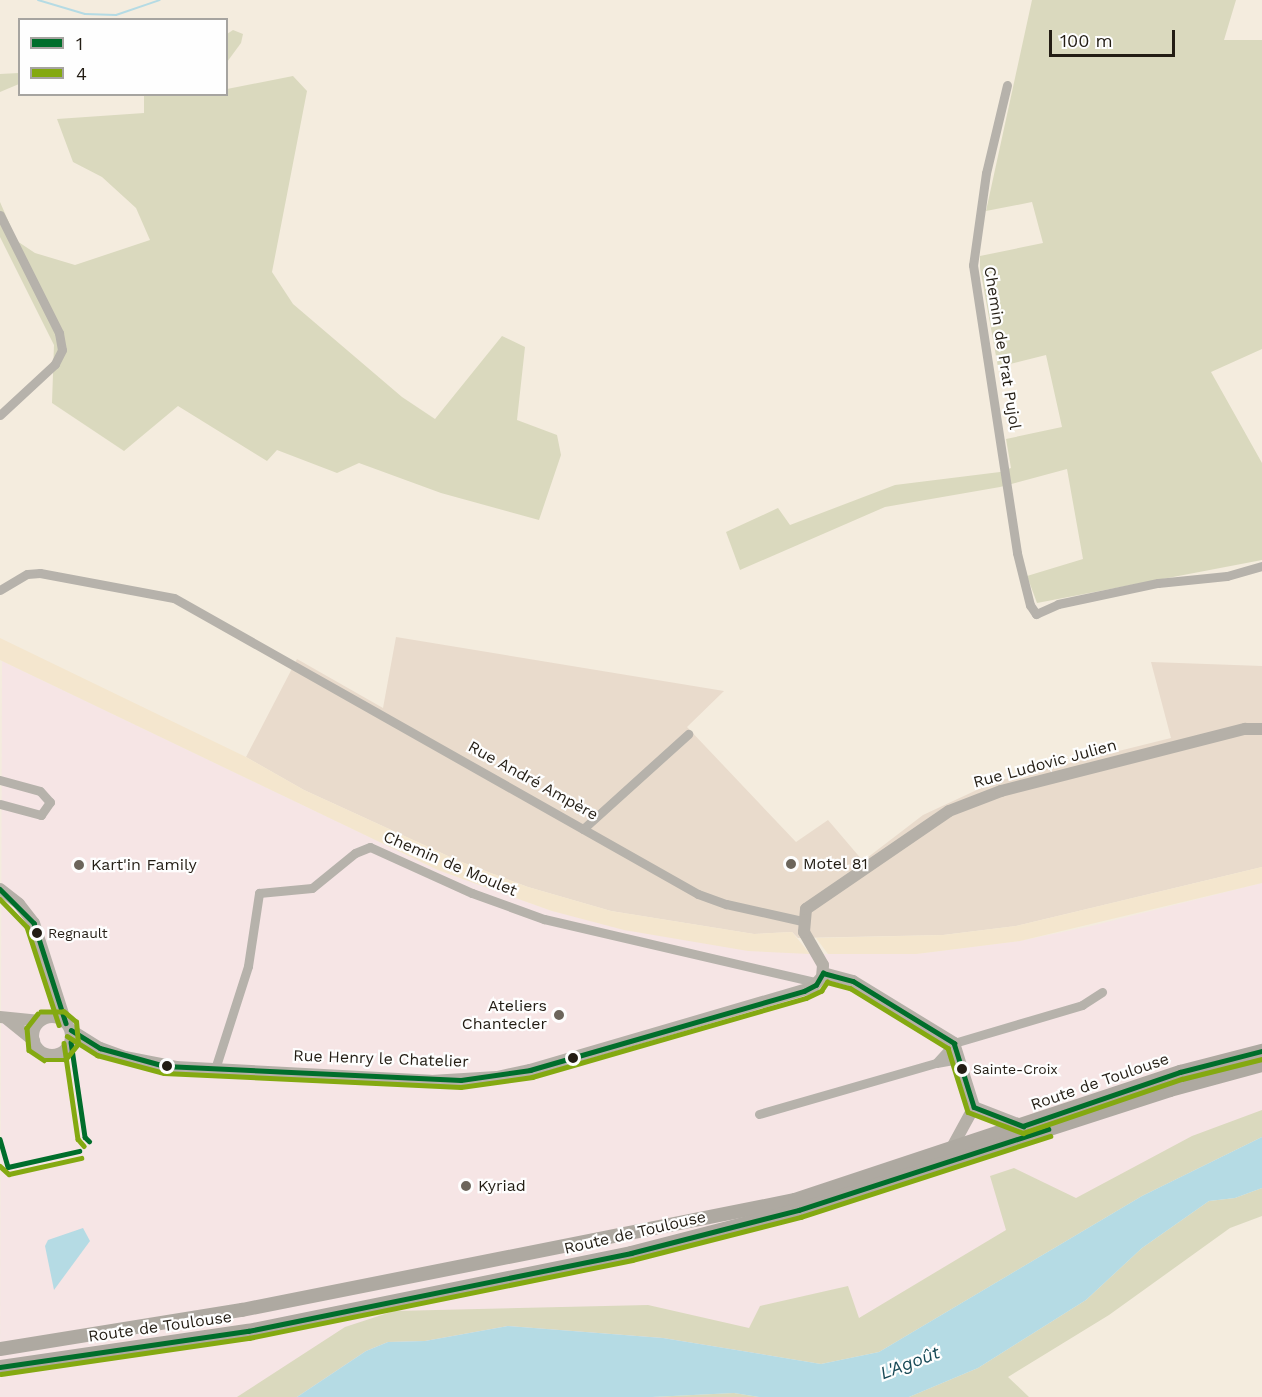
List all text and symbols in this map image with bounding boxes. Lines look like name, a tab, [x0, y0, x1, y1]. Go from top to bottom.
legend	[18, 18, 228, 96]
scale bar	[1052, 18, 1178, 56]
text: 100 m	[1060, 30, 1113, 51]
text: 1	[76, 33, 83, 54]
text: 4	[76, 63, 87, 84]
street label: Chemin de Prat Pujol	[980, 265, 1024, 431]
street label: Rue Ludovic Julien	[971, 736, 1119, 792]
street label: Rue André Ampère	[464, 737, 602, 825]
street label: Chemin de Moulet	[380, 827, 520, 901]
place label: Motel 81	[803, 854, 868, 874]
place label: Kart'in Family	[91, 855, 197, 875]
marker: Motel 81	[784, 857, 798, 871]
marker: Kart'in Family	[72, 858, 86, 872]
place label: Regnault	[48, 925, 108, 941]
marker: Regnault	[31, 927, 43, 939]
place label: Ateliers Chantecler	[462, 996, 547, 1034]
marker: Ateliers Chantecler	[552, 1008, 566, 1022]
street label: Rue Henry le Chatelier	[293, 1046, 469, 1072]
street label: Route de Toulouse	[1028, 1049, 1172, 1115]
unlabelled marker	[567, 1052, 579, 1064]
unlabelled marker	[161, 1060, 173, 1072]
place label: Sainte-Croix	[973, 1061, 1058, 1077]
marker: Sainte-Croix	[956, 1063, 968, 1075]
place label: Kyriad	[478, 1176, 526, 1196]
marker: Kyriad	[459, 1179, 473, 1193]
street label: Route de Toulouse	[562, 1207, 708, 1259]
street label: Route de Toulouse	[87, 1307, 233, 1347]
water label: L'Agoût	[877, 1342, 943, 1384]

